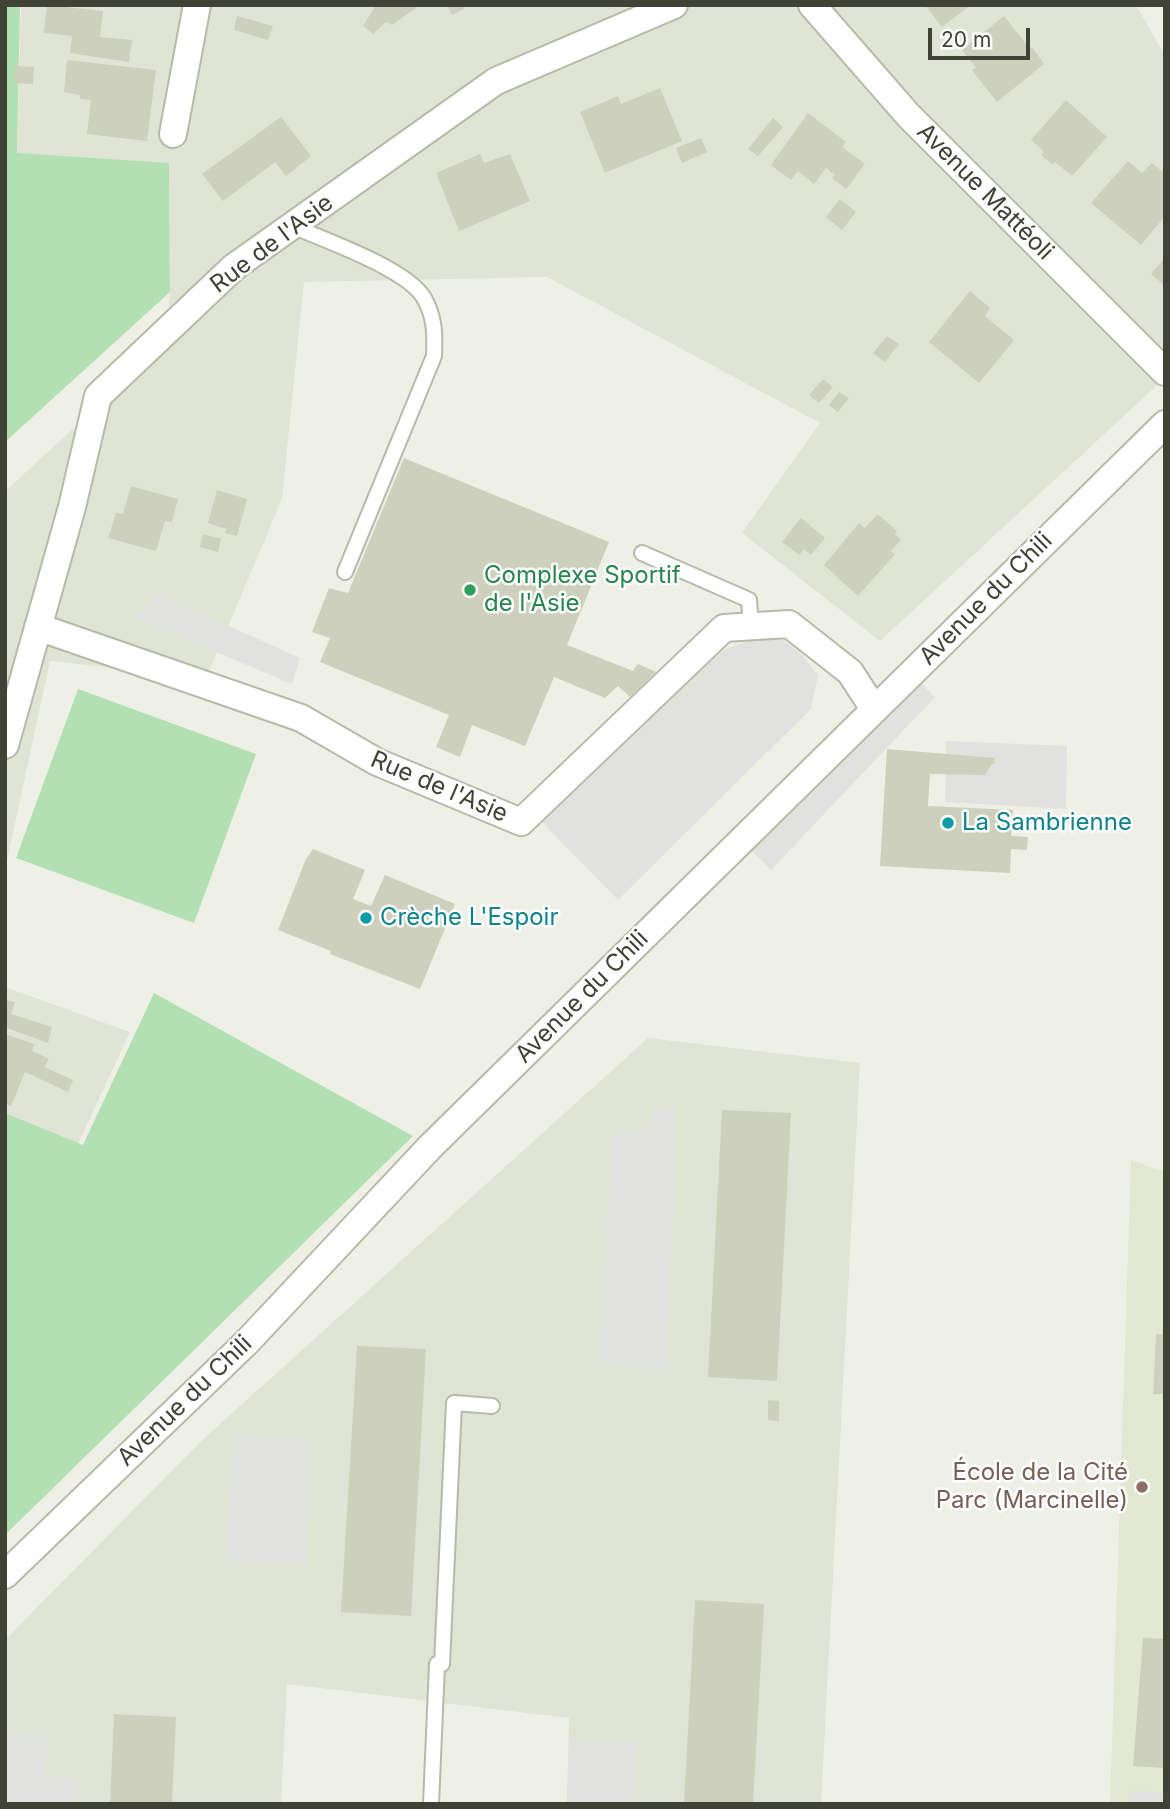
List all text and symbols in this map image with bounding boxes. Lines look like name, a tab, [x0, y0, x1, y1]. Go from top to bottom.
scale bar	[932, 14, 1034, 58]
text: 20 m	[941, 27, 991, 52]
street label: Avenue Mattéoli	[911, 118, 1059, 266]
street label: Rue de l'Asie	[205, 189, 339, 299]
street label: Avenue du Chili	[914, 527, 1058, 671]
place label: Complexe Sportif de l'Asie	[484, 562, 681, 618]
marker: Complexe Sportif de l'Asie	[462, 582, 478, 598]
street label: Rue de l'Asie	[366, 745, 512, 829]
place label: La Sambrienne	[962, 809, 1132, 837]
marker: La Sambrienne	[940, 815, 956, 831]
place label: Crèche L'Espoir	[380, 904, 558, 932]
marker: Crèche L'Espoir	[358, 910, 374, 926]
street label: Avenue du Chili	[510, 925, 654, 1069]
street label: Avenue du Chili	[112, 1330, 258, 1472]
place label: École de la Cité Parc (Marcinelle)	[936, 1459, 1128, 1515]
marker: École de la Cité Parc (Marcinelle)	[1134, 1479, 1150, 1495]

